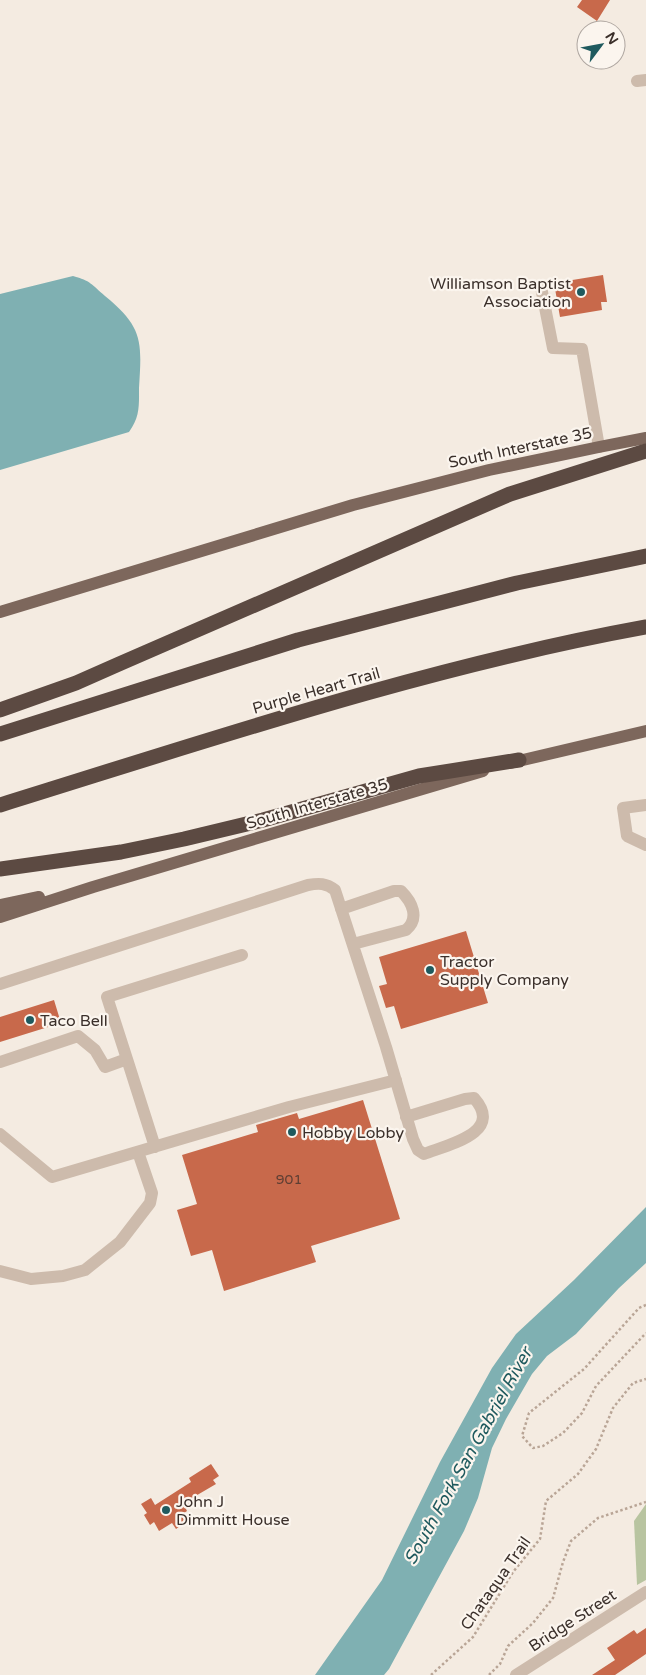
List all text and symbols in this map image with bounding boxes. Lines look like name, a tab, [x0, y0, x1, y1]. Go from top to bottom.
north arrow	[576, 20, 626, 70]
text: N	[601, 29, 622, 48]
place label: Williamson Baptist Association	[430, 274, 571, 312]
marker: Williamson Baptist Association	[575, 286, 587, 298]
street label: South Interstate 35	[447, 423, 594, 473]
street label: Purple Heart Trail	[250, 663, 382, 719]
street label: South Interstate 35	[244, 774, 390, 834]
place label: Tractor Supply Company	[440, 952, 569, 990]
marker: Tractor Supply Company	[424, 964, 436, 976]
place label: Taco Bell	[40, 1011, 108, 1031]
marker: Taco Bell	[24, 1014, 36, 1026]
place label: Hobby Lobby	[302, 1123, 404, 1143]
marker: Hobby Lobby	[286, 1126, 298, 1138]
house number: 901	[276, 1171, 302, 1188]
water label: South Fork San Gabriel River	[399, 1342, 538, 1568]
place label: John J Dimmitt House	[176, 1492, 290, 1530]
marker: John J Dimmitt House	[160, 1504, 172, 1516]
street label: Chataqua Trail	[456, 1533, 535, 1634]
street label: Bridge Street	[525, 1585, 620, 1657]

